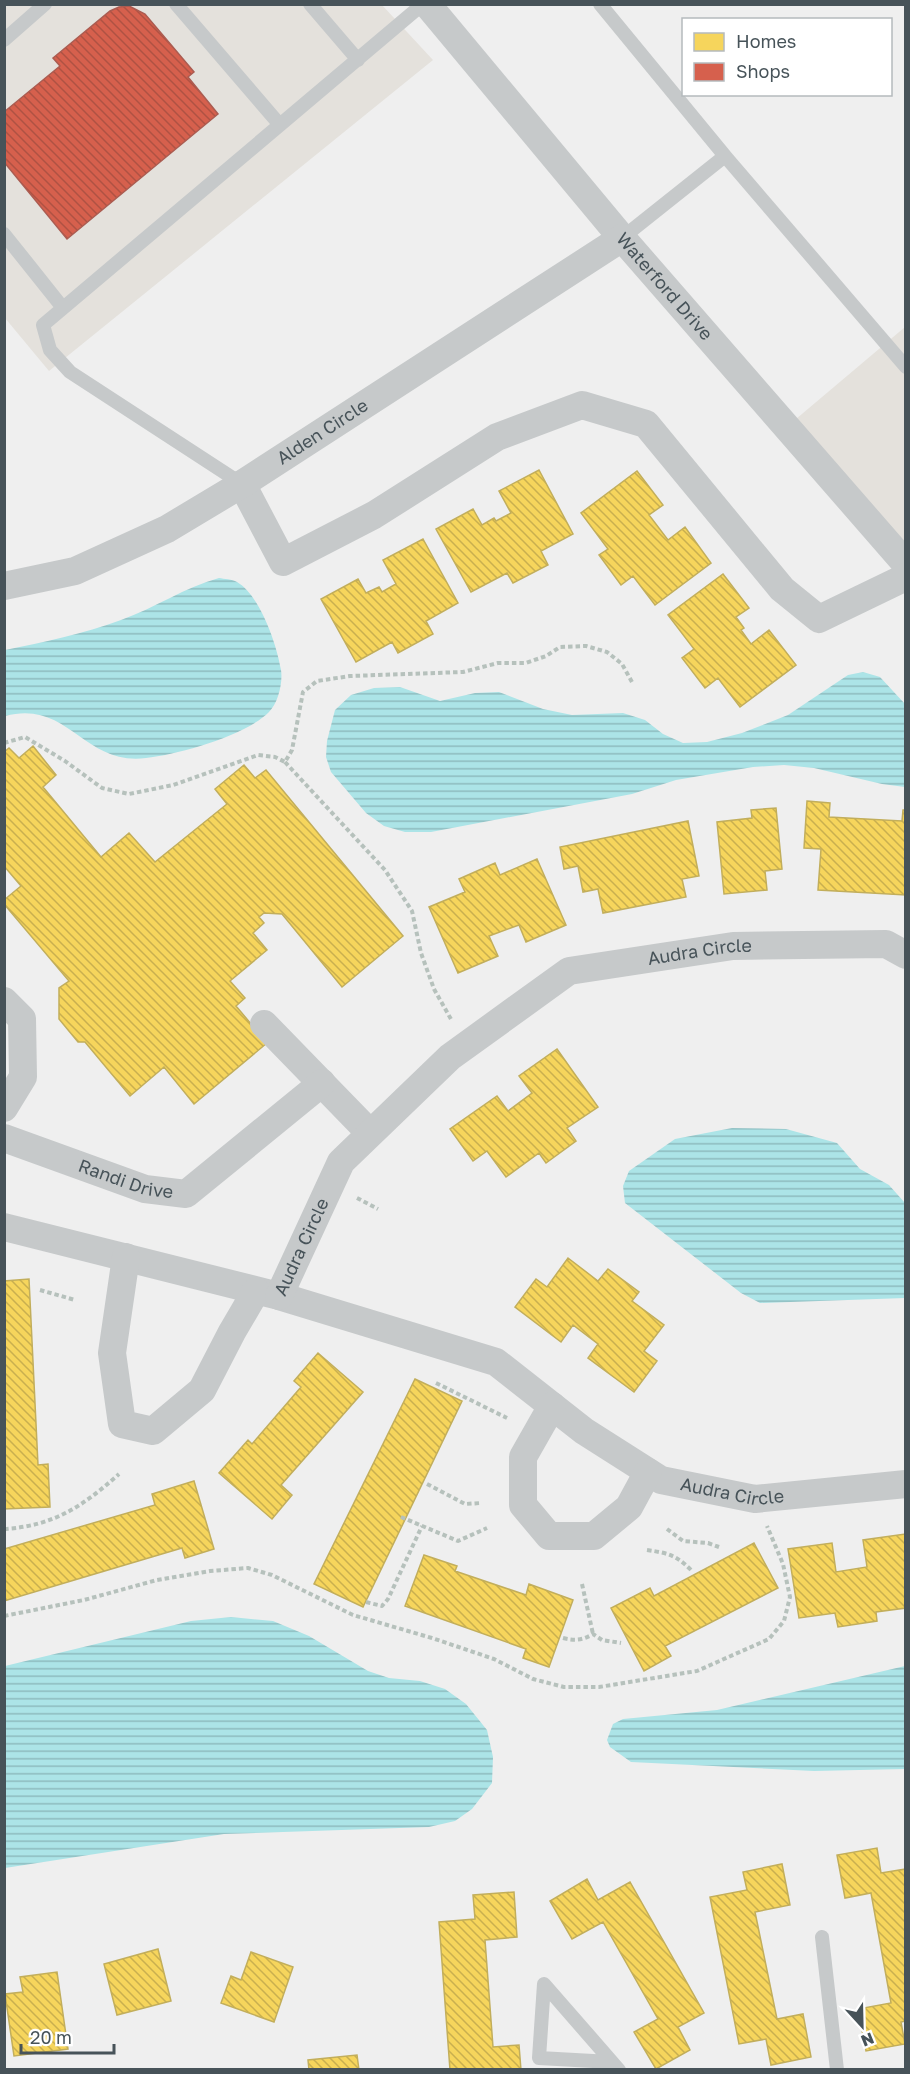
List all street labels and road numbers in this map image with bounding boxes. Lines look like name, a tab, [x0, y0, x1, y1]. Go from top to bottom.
street label: Waterford Drive	[612, 227, 718, 344]
street label: Alden Circle	[272, 394, 372, 469]
street label: Audra Circle	[646, 934, 752, 969]
street label: Randi Drive	[76, 1154, 174, 1202]
street label: Audra Circle	[269, 1194, 333, 1299]
street label: Audra Circle	[679, 1472, 785, 1509]

